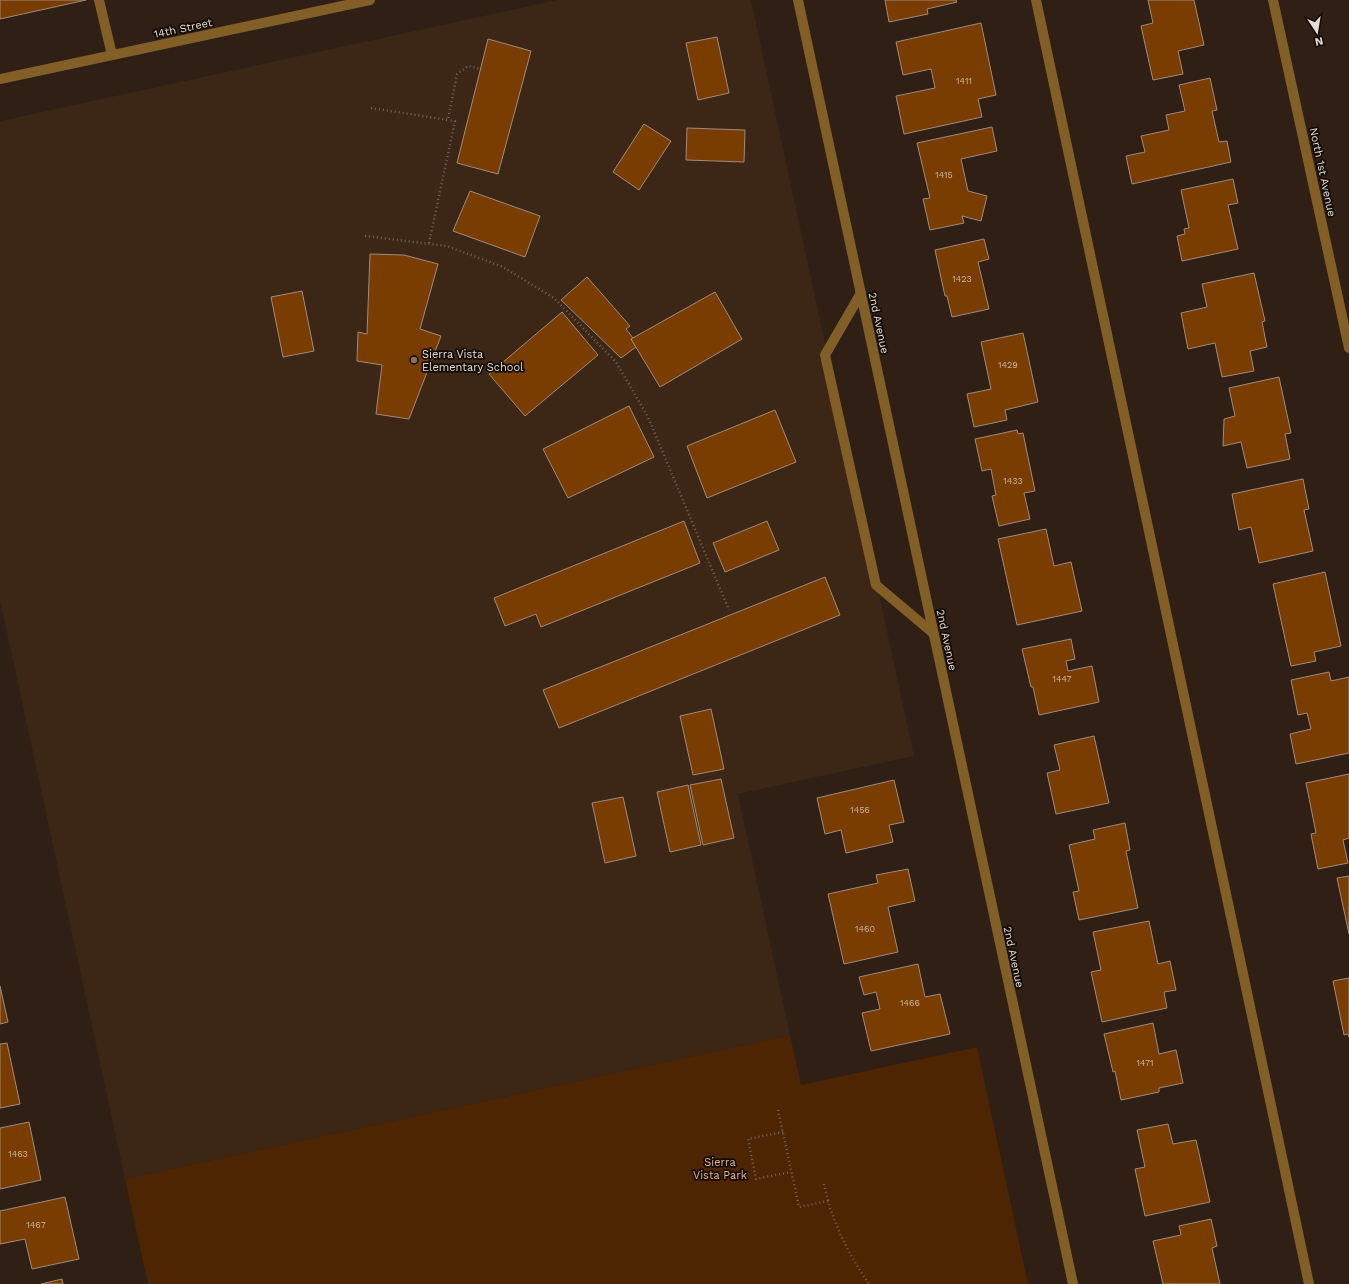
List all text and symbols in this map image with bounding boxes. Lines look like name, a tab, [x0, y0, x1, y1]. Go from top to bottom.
north arrow	[1297, 12, 1337, 52]
street label: 14th Street	[153, 16, 214, 41]
text: N	[1314, 34, 1324, 48]
house number: 1411	[956, 76, 972, 86]
street label: North 1st Avenue	[1307, 126, 1338, 218]
house number: 1415	[935, 170, 953, 180]
house number: 1423	[952, 274, 972, 284]
street label: 2nd Avenue	[866, 291, 891, 355]
place label: Sierra Vista Elementary School	[422, 348, 524, 374]
marker: Sierra Vista Elementary School	[409, 355, 419, 365]
house number: 1429	[998, 360, 1018, 370]
house number: 1433	[1003, 476, 1023, 486]
street label: 2nd Avenue	[934, 608, 959, 672]
house number: 1447	[1052, 674, 1072, 684]
house number: 1456	[850, 805, 870, 815]
house number: 1460	[855, 924, 875, 934]
street label: 2nd Avenue	[1001, 925, 1026, 989]
house number: 1466	[900, 998, 920, 1008]
house number: 1471	[1136, 1058, 1154, 1068]
house number: 1463	[8, 1149, 28, 1159]
park label: Sierra Vista Park	[693, 1156, 747, 1182]
house number: 1467	[26, 1220, 46, 1230]

